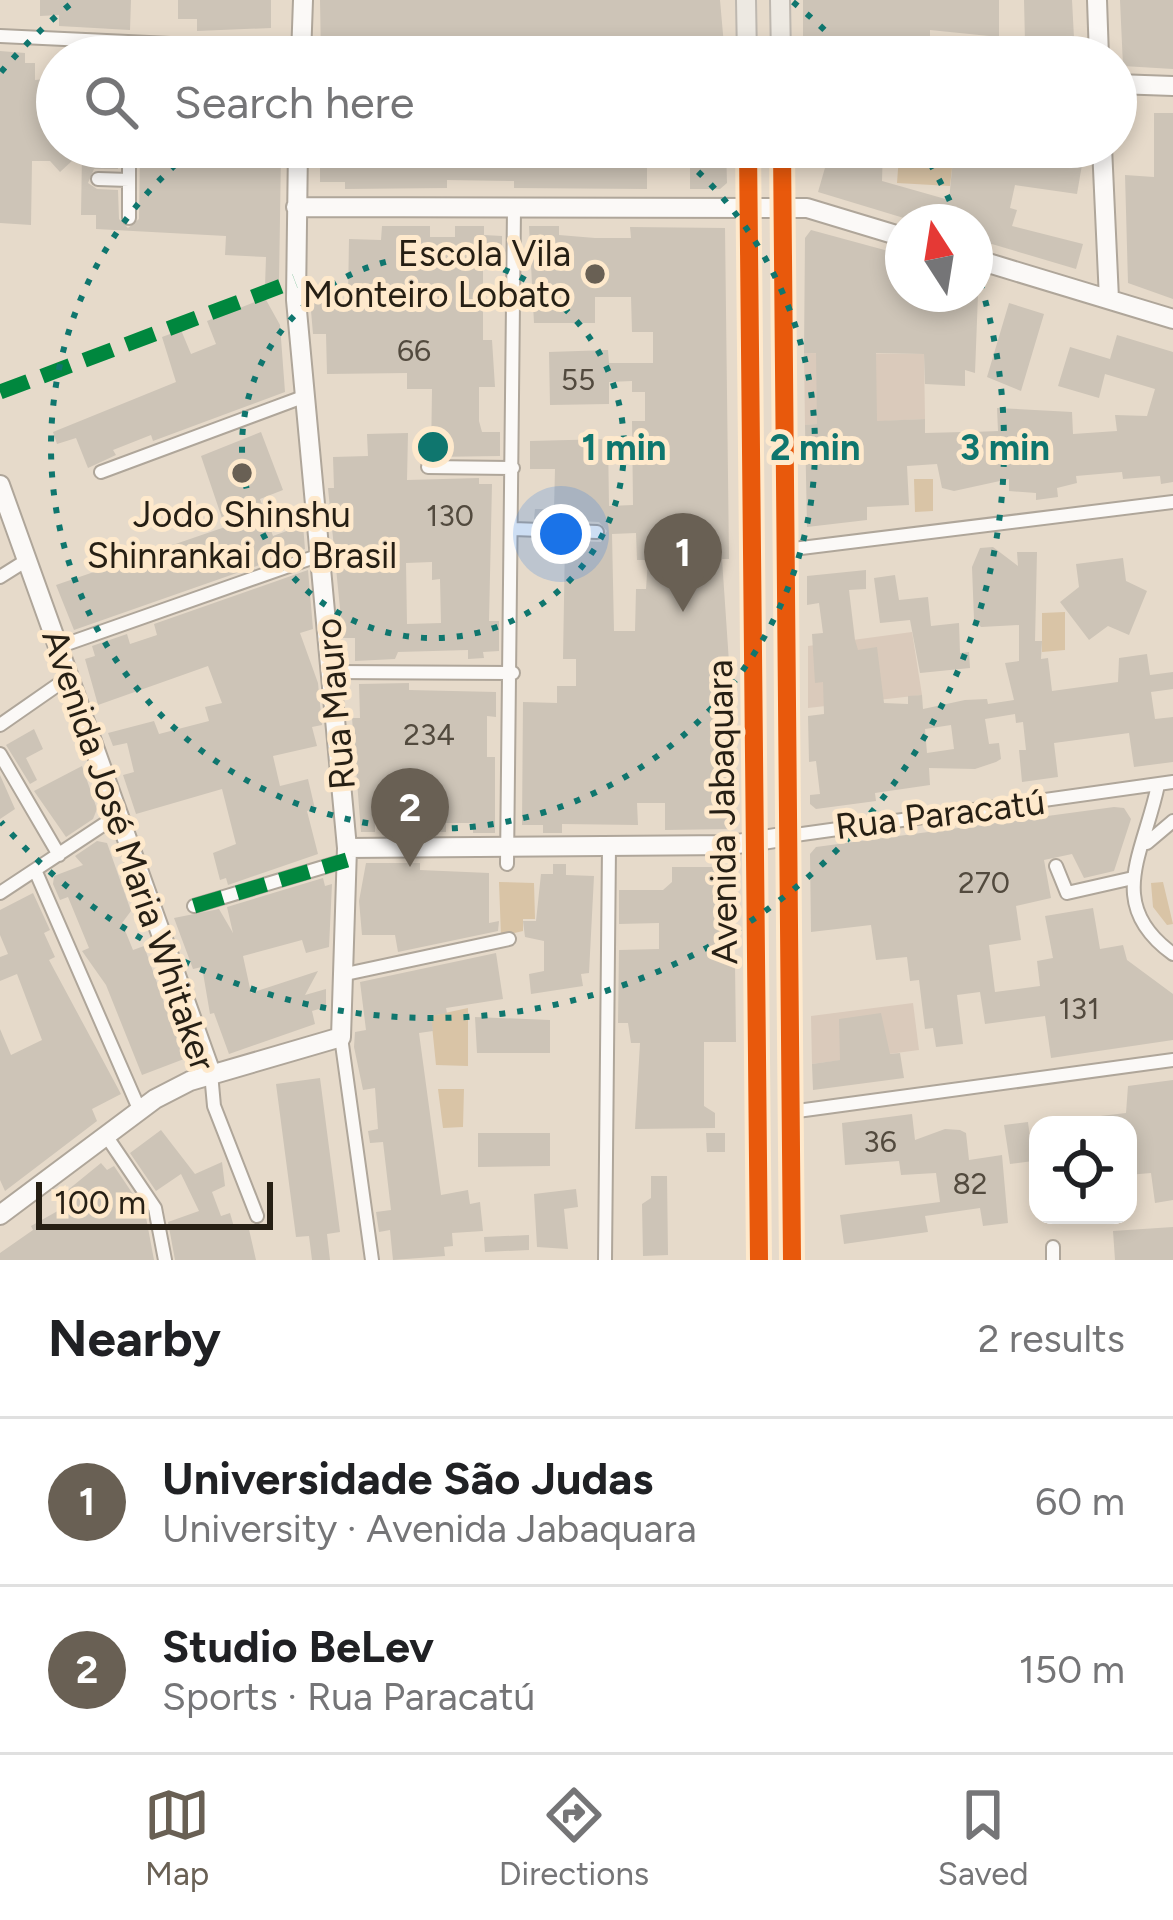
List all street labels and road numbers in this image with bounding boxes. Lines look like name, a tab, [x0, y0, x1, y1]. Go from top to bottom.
street label: Rua Mauro	[306, 617, 364, 791]
street label: Avenida José Maria Whitaker	[33, 624, 225, 1076]
street label: Avenida Jabaquara	[698, 659, 746, 965]
street label: Rua Paracatú	[833, 780, 1047, 848]

